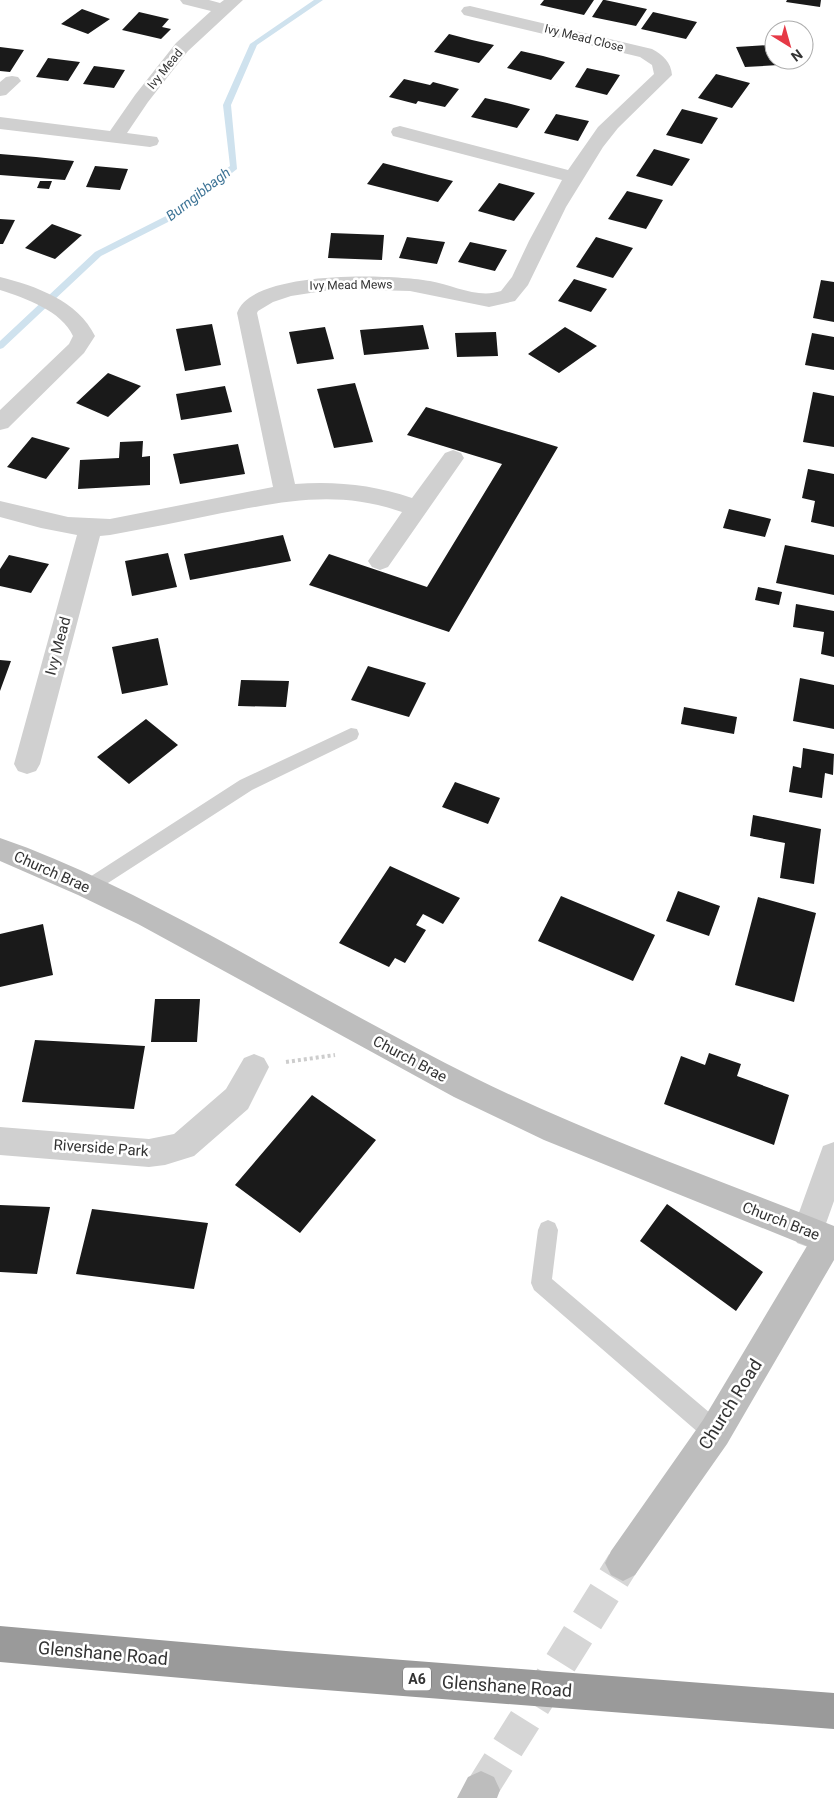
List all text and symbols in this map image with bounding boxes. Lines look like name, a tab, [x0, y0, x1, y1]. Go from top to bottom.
north arrow	[764, 20, 814, 70]
street label: Ivy Mead Close	[543, 21, 625, 55]
street label: Ivy Mead	[144, 46, 186, 92]
text: N	[788, 46, 806, 65]
water label: Burngibbagh	[163, 164, 233, 224]
street label: Ivy Mead Mews	[309, 277, 393, 293]
street label: Ivy Mead	[42, 615, 74, 677]
street label: Church Brae	[11, 847, 93, 897]
street label: Church Brae	[370, 1032, 450, 1086]
street label: Riverside Park	[53, 1136, 149, 1160]
street label: Church Brae	[740, 1198, 822, 1244]
street label: Church Road	[694, 1355, 766, 1453]
street label: Glenshane Road	[37, 1637, 169, 1669]
road number: A6	[403, 1668, 431, 1690]
street label: Glenshane Road	[441, 1671, 573, 1701]

